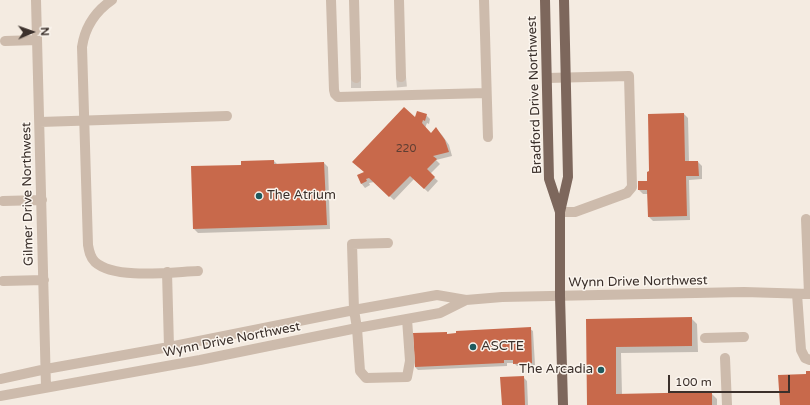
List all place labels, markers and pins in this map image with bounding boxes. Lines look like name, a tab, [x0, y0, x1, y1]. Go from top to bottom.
place label: The Atrium	[267, 188, 336, 204]
marker: The Atrium	[254, 191, 264, 201]
place label: ASCTE	[481, 339, 524, 355]
marker: ASCTE	[468, 342, 478, 352]
place label: The Arcadia	[519, 362, 593, 378]
marker: The Arcadia	[596, 365, 606, 375]

